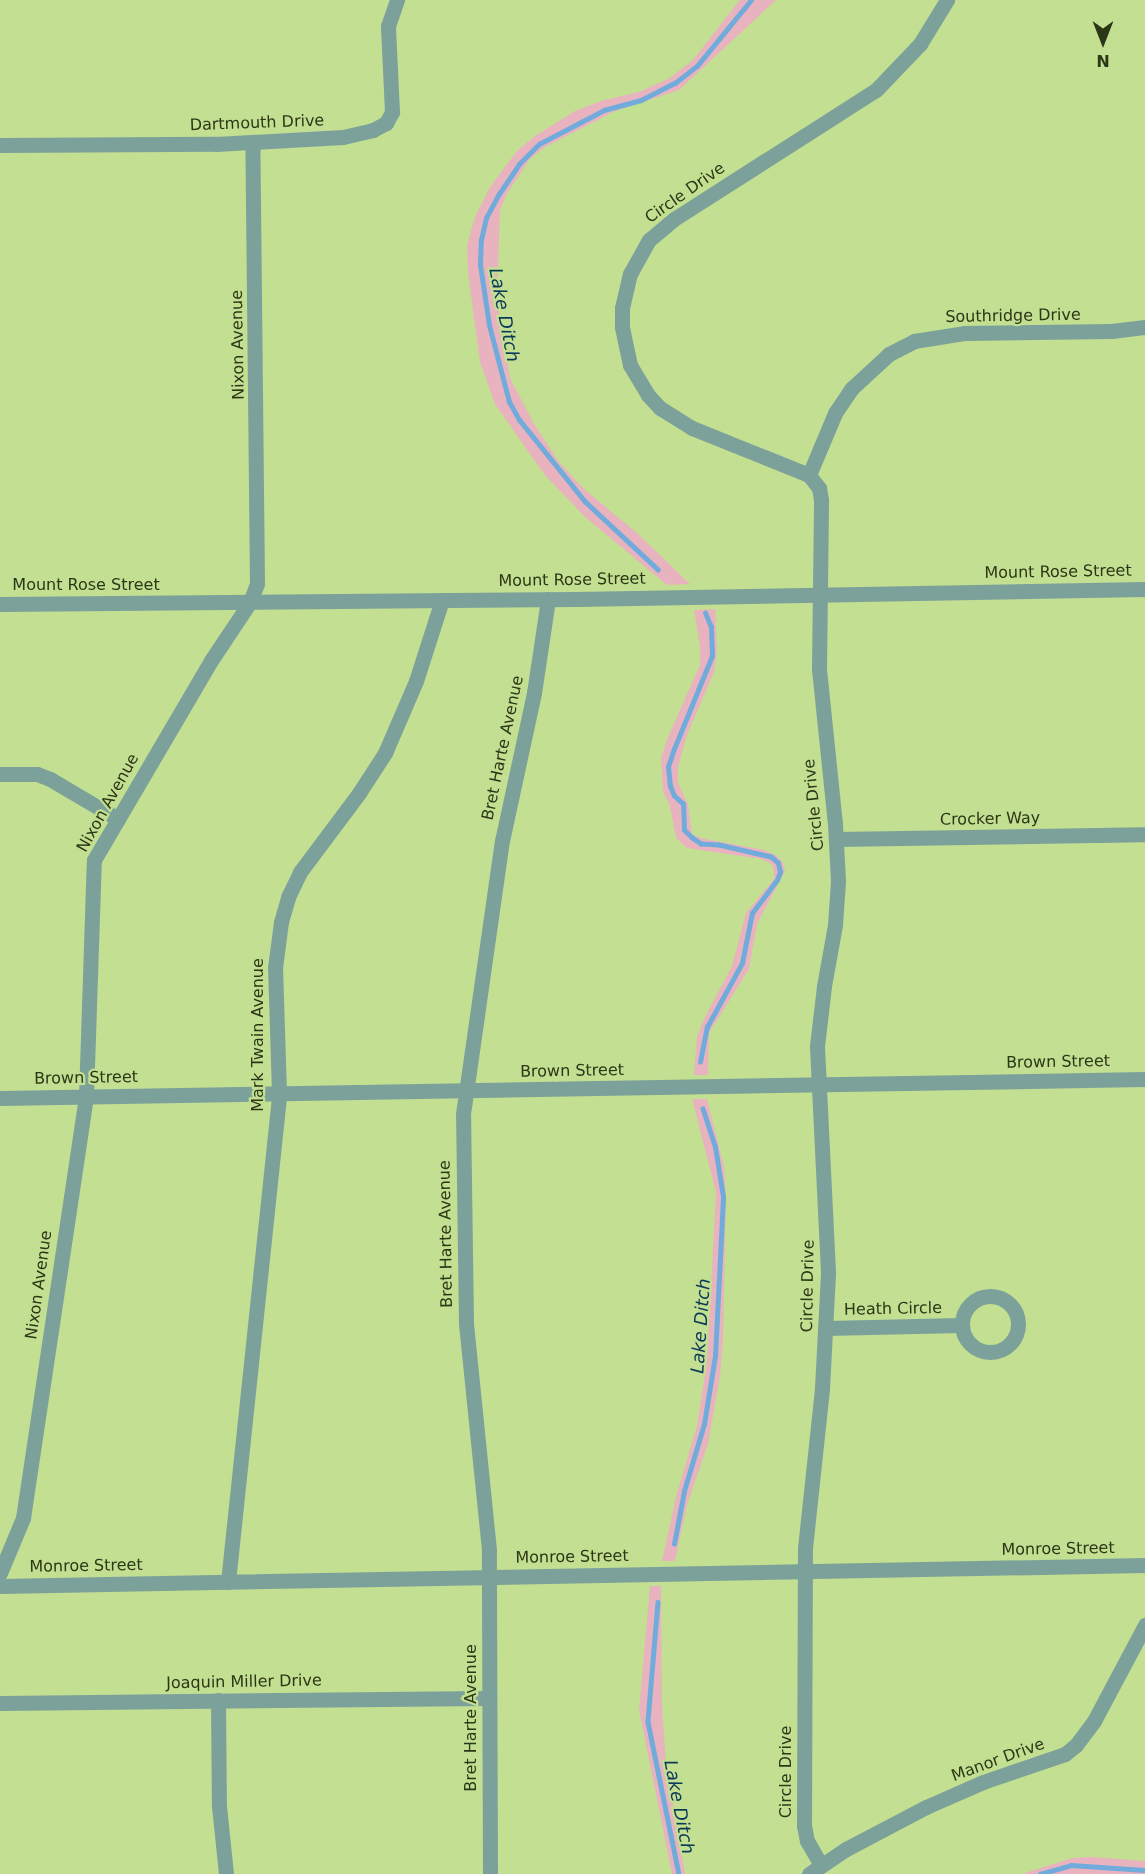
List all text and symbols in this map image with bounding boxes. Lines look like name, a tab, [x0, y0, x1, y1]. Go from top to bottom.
north arrow	[1073, 12, 1133, 72]
text: N	[1096, 51, 1110, 70]
street label: Dartmouth Drive	[189, 111, 325, 135]
street label: Circle Drive	[642, 159, 728, 227]
water label: Lake Ditch	[484, 266, 524, 364]
street label: Nixon Avenue	[227, 290, 249, 400]
street label: Southridge Drive	[945, 305, 1081, 327]
street label: Mount Rose Street	[984, 561, 1132, 583]
street label: Mount Rose Street	[498, 569, 646, 591]
street label: Mount Rose Street	[12, 575, 160, 595]
street label: Bret Harte Avenue	[478, 674, 528, 822]
street label: Nixon Avenue	[73, 750, 143, 856]
street label: Circle Drive	[800, 758, 828, 852]
street label: Crocker Way	[940, 809, 1040, 829]
street label: Mark Twain Avenue	[248, 958, 268, 1112]
street label: Brown Street	[1006, 1051, 1110, 1073]
street label: Brown Street	[520, 1060, 624, 1082]
street label: Brown Street	[34, 1067, 138, 1089]
street label: Bret Harte Avenue	[435, 1160, 457, 1308]
street label: Nixon Avenue	[22, 1229, 56, 1341]
street label: Circle Drive	[798, 1240, 818, 1332]
water label: Lake Ditch	[687, 1278, 715, 1374]
street label: Heath Circle	[844, 1299, 942, 1319]
street label: Monroe Street	[1001, 1538, 1115, 1560]
street label: Monroe Street	[515, 1546, 629, 1568]
street label: Monroe Street	[29, 1555, 143, 1577]
street label: Bret Harte Avenue	[461, 1644, 481, 1792]
street label: Joaquin Miller Drive	[166, 1671, 322, 1693]
street label: Circle Drive	[776, 1726, 796, 1818]
street label: Manor Drive	[949, 1734, 1047, 1786]
water label: Lake Ditch	[659, 1758, 699, 1856]

